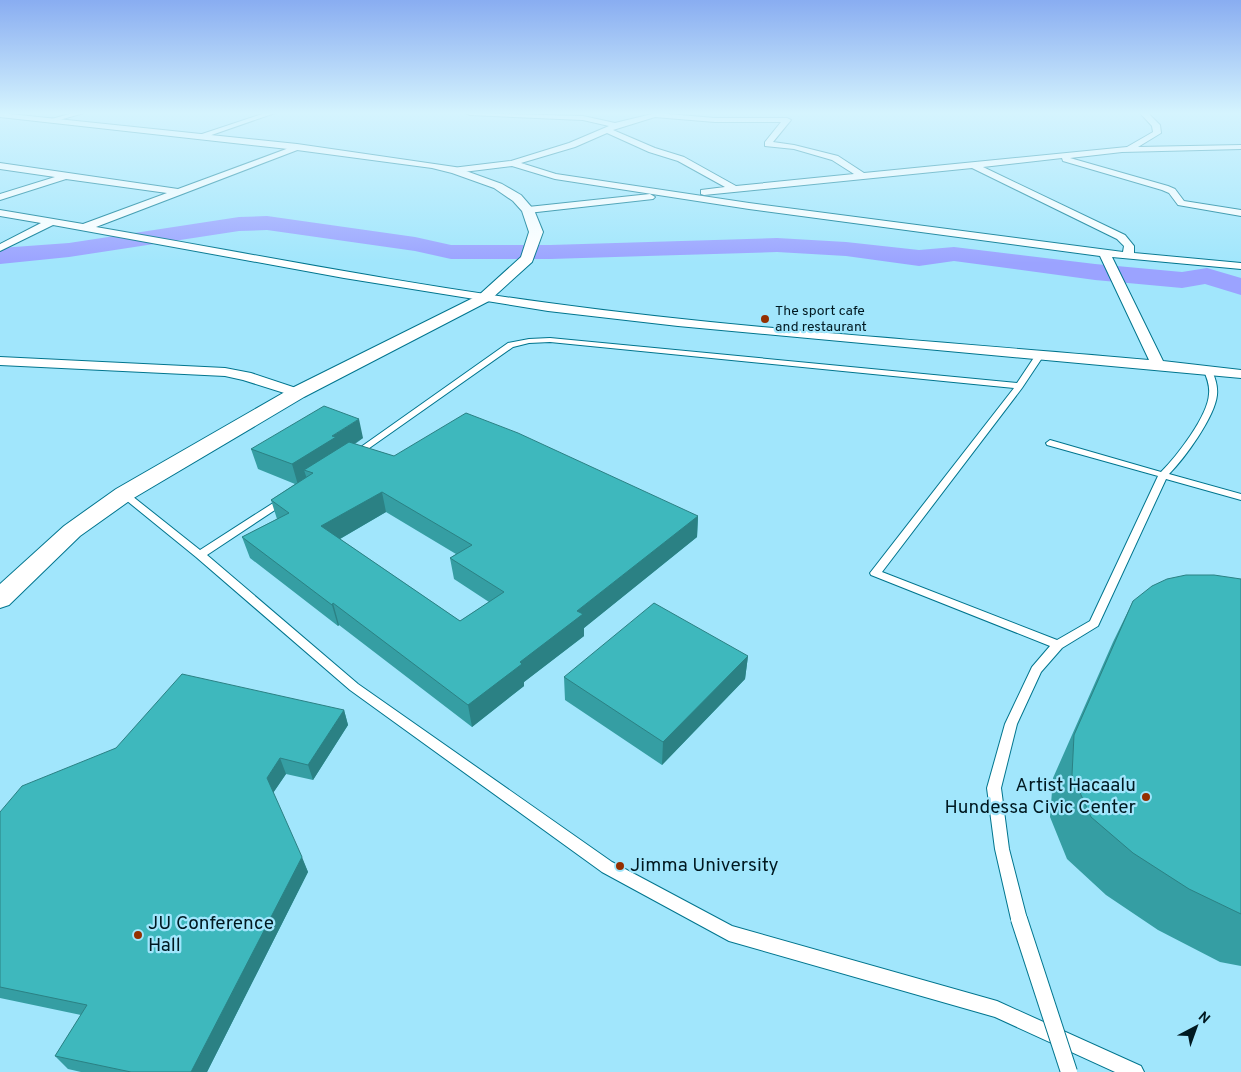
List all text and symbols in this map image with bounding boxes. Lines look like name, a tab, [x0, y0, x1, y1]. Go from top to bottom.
place label: The sport cafe and restaurant	[775, 303, 867, 336]
marker: The sport cafe and restaurant	[759, 313, 771, 325]
place label: Artist Hacaalu Hundessa Civic Center	[944, 774, 1137, 820]
marker: Artist Hacaalu Hundessa Civic Center	[1140, 791, 1152, 803]
place label: Jimma University	[630, 854, 779, 878]
marker: Jimma University	[614, 860, 626, 872]
place label: JU Conference Hall	[148, 912, 274, 958]
marker: JU Conference Hall	[132, 929, 144, 941]
north arrow	[1171, 1002, 1221, 1052]
text: N	[1194, 1009, 1213, 1028]

